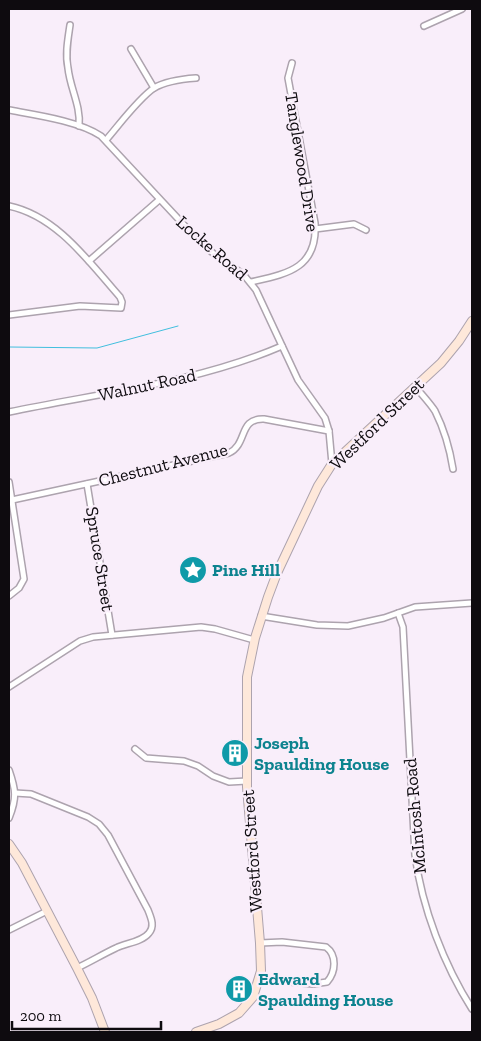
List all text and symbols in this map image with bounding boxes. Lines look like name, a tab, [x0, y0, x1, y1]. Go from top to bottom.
street label: Tanglewood Drive	[280, 91, 324, 233]
street label: Locke Road	[172, 211, 252, 285]
street label: Walnut Road	[96, 364, 198, 406]
street label: Westford Street	[325, 373, 429, 475]
street label: Chestnut Avenue	[96, 438, 230, 492]
street label: Spruce Street	[81, 505, 119, 613]
place icon: Pine Hill	[178, 555, 208, 585]
place label: Pine Hill	[212, 559, 280, 581]
place label: Joseph Spaulding House	[254, 732, 390, 775]
building icon: Joseph Spaulding House	[220, 738, 250, 768]
street label: McIntosh Road	[399, 757, 431, 875]
street label: Westford Street	[237, 789, 267, 913]
place label: Edward Spaulding House	[258, 968, 394, 1011]
building icon: Edward Spaulding House	[224, 974, 254, 1004]
scale bar	[12, 998, 161, 1030]
text: 200 m	[20, 1007, 61, 1025]

